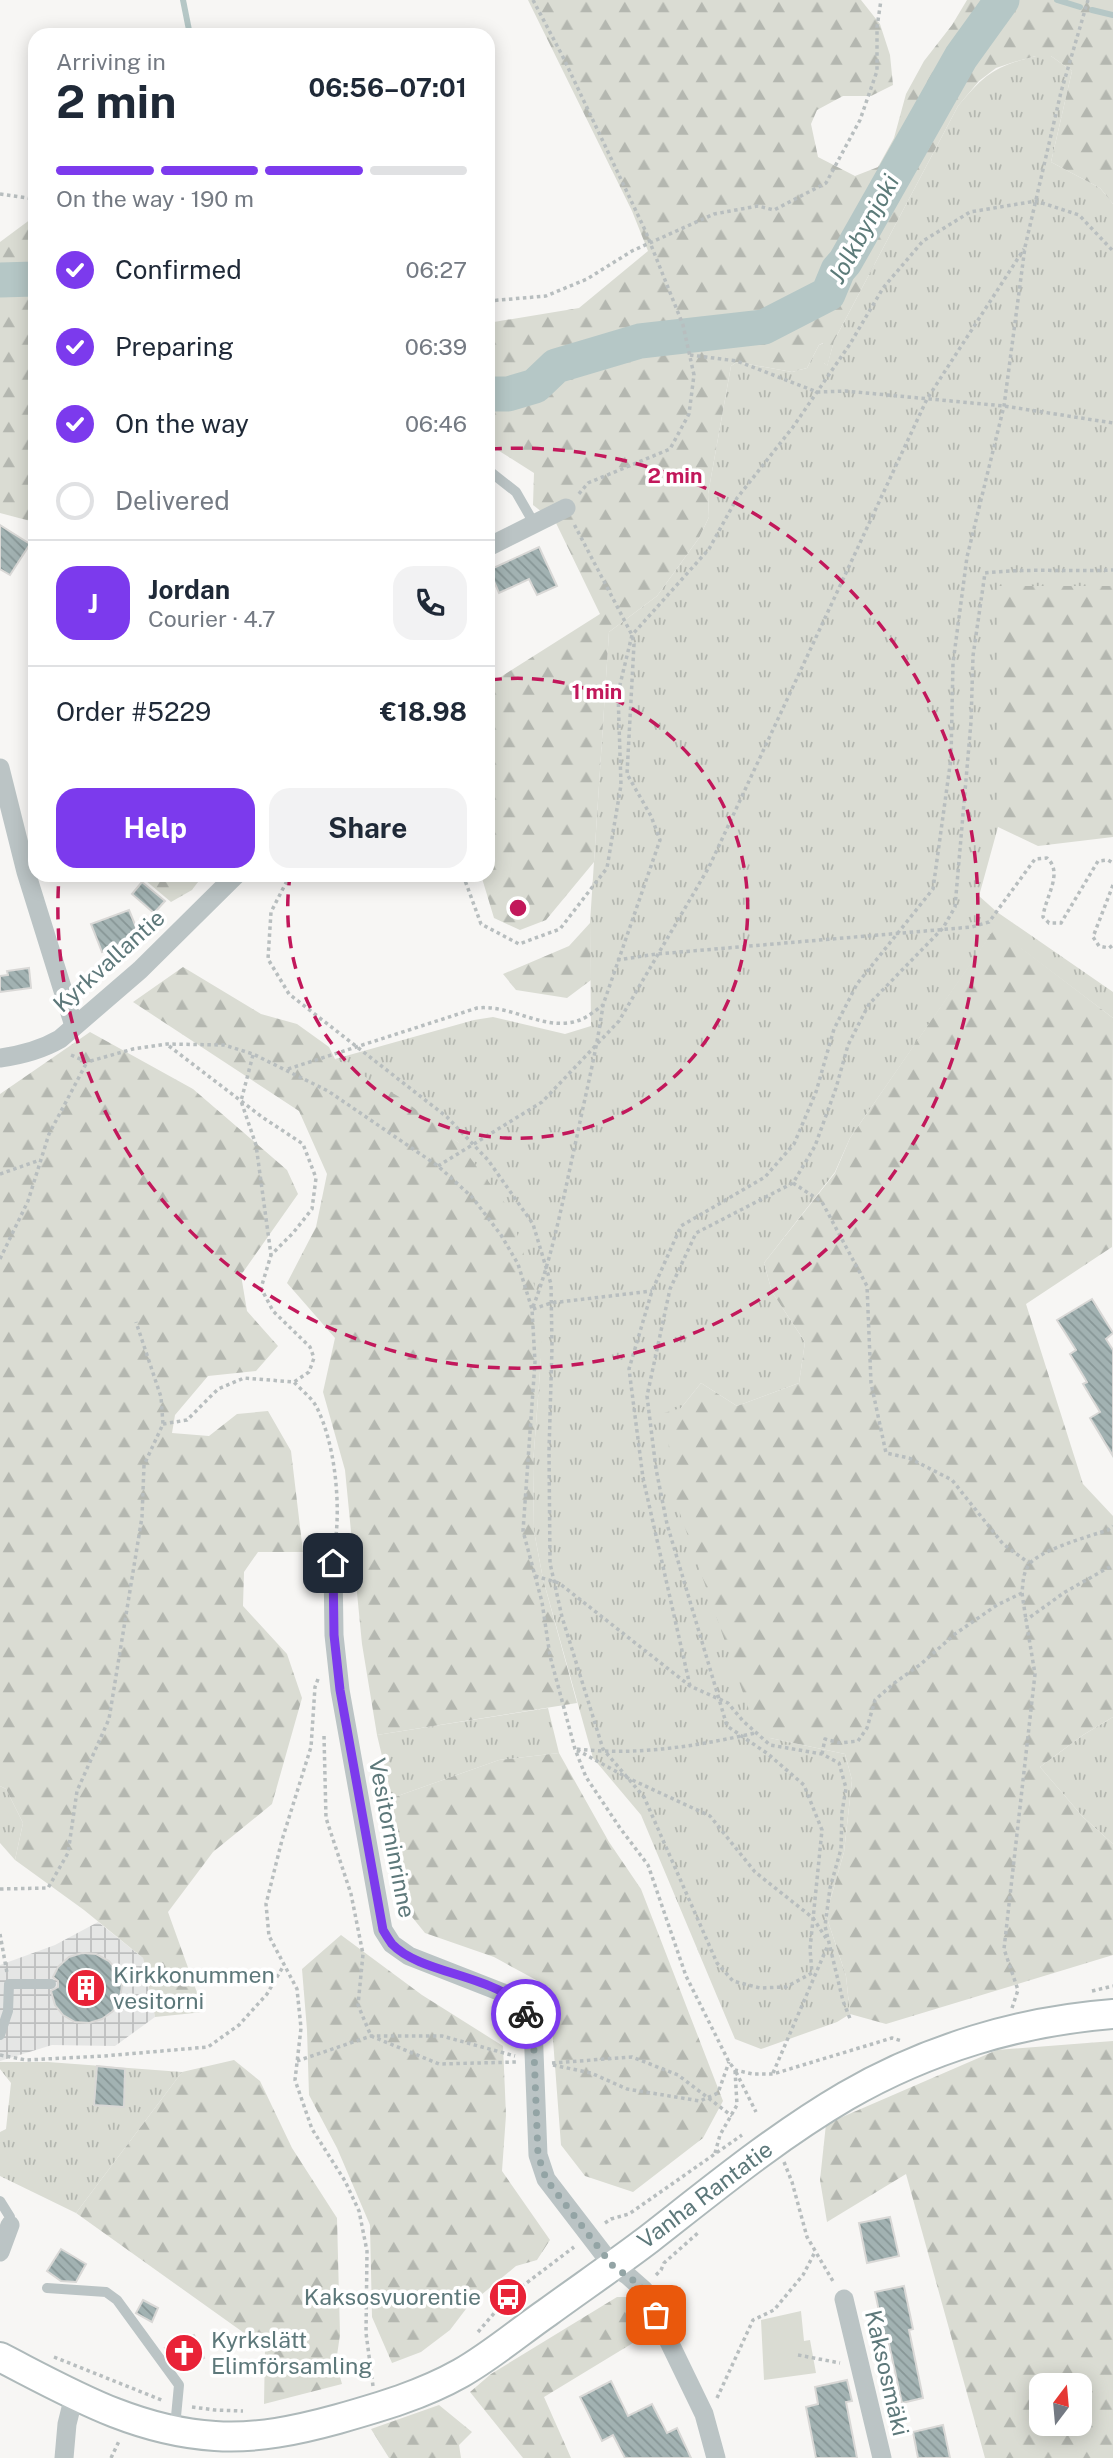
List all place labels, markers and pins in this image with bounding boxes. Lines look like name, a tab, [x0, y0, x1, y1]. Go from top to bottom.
centre of rings	[506, 896, 530, 920]
pin	[303, 1533, 363, 1593]
place label: Kirkkonummen vesitorni	[113, 1961, 275, 2014]
building icon: Kirkkonummen vesitorni	[65, 1967, 107, 2009]
bus stop icon: Kaksosvuorentie	[487, 2276, 529, 2318]
place label: Kaksosvuorentie	[304, 2283, 481, 2310]
pin	[626, 2285, 686, 2345]
place label: Kyrkslätt Elimförsamling	[211, 2326, 373, 2379]
church icon: Kyrkslätt Elimförsamling	[163, 2332, 205, 2374]

